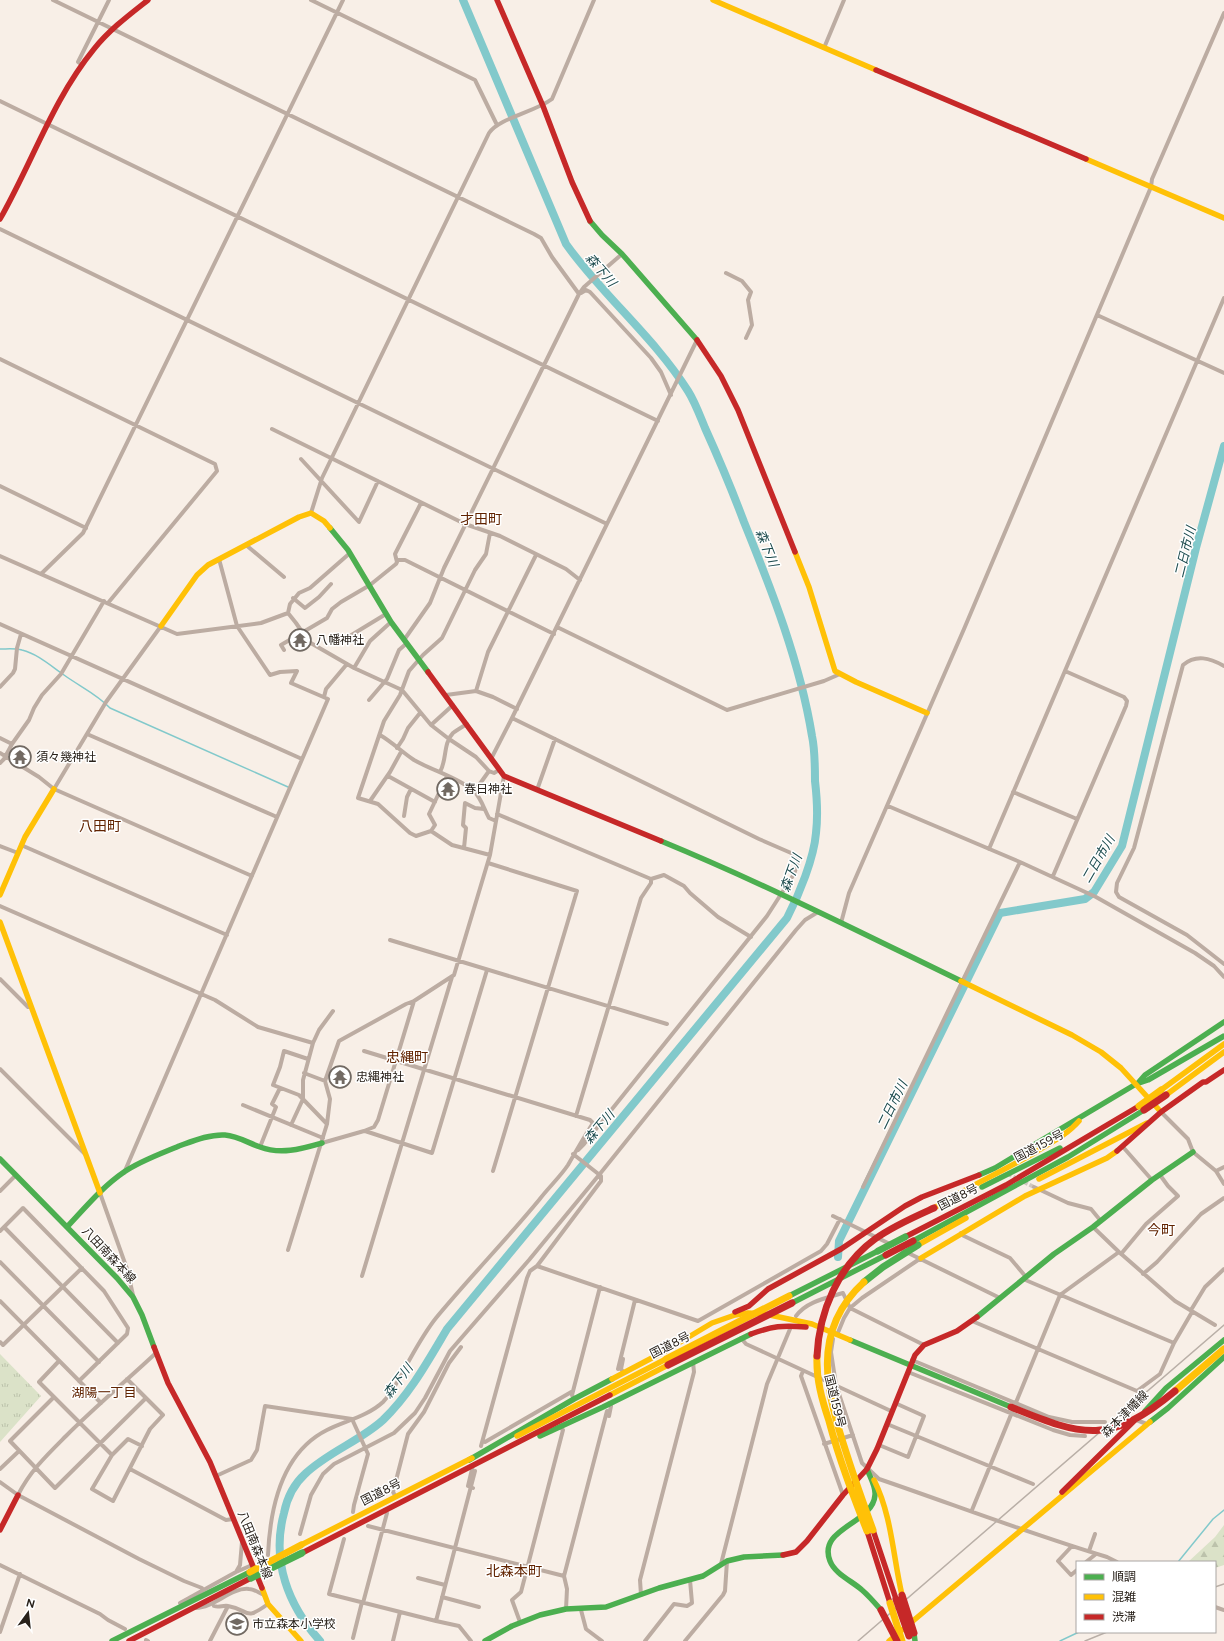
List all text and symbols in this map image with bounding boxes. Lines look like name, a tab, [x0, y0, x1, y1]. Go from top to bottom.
water label: 森下川	[583, 250, 621, 291]
district label: 才田町	[460, 511, 502, 528]
water label: 二日市川	[1171, 523, 1199, 579]
water label: 森下川	[753, 527, 782, 571]
temple icon: 八幡神社	[287, 627, 313, 653]
place label: 八幡神社	[316, 633, 364, 647]
temple icon: 須々幾神社	[7, 744, 33, 770]
place label: 須々幾神社	[36, 750, 96, 764]
temple icon: 春日神社	[435, 776, 461, 802]
place label: 春日神社	[464, 782, 512, 796]
district label: 八田町	[79, 818, 121, 835]
water label: 二日市川	[1079, 831, 1118, 885]
water label: 森下川	[777, 850, 805, 894]
district label: 忠縄町	[386, 1049, 428, 1066]
temple icon: 忠縄神社	[327, 1064, 353, 1090]
place label: 忠縄神社	[356, 1070, 404, 1084]
water label: 二日市川	[874, 1077, 911, 1132]
water label: 森下川	[581, 1106, 619, 1147]
street label: 国道159号	[1012, 1127, 1066, 1165]
street label: 国道8号	[935, 1181, 981, 1213]
district label: 今町	[1147, 1222, 1175, 1239]
street label: 八田南森本線	[79, 1224, 139, 1286]
street label: 国道8号	[647, 1329, 693, 1361]
water label: 森下川	[380, 1359, 417, 1401]
street label: 国道159号	[822, 1373, 848, 1429]
district label: 湖陽一丁目	[71, 1385, 137, 1400]
street label: 森本津幡線	[1099, 1388, 1151, 1440]
street label: 国道8号	[358, 1476, 404, 1508]
street label: 八田南森本線	[235, 1509, 275, 1581]
legend	[1076, 1561, 1216, 1633]
district label: 北森本町	[486, 1563, 542, 1580]
text: 順調	[1112, 1570, 1136, 1584]
text: 混雑	[1112, 1590, 1136, 1604]
north arrow	[8, 1593, 48, 1633]
text: N	[25, 1596, 36, 1611]
text: 渋滞	[1112, 1610, 1136, 1624]
school or university icon: 市立森本小学校	[224, 1611, 250, 1637]
place label: 市立森本小学校	[252, 1617, 336, 1631]

